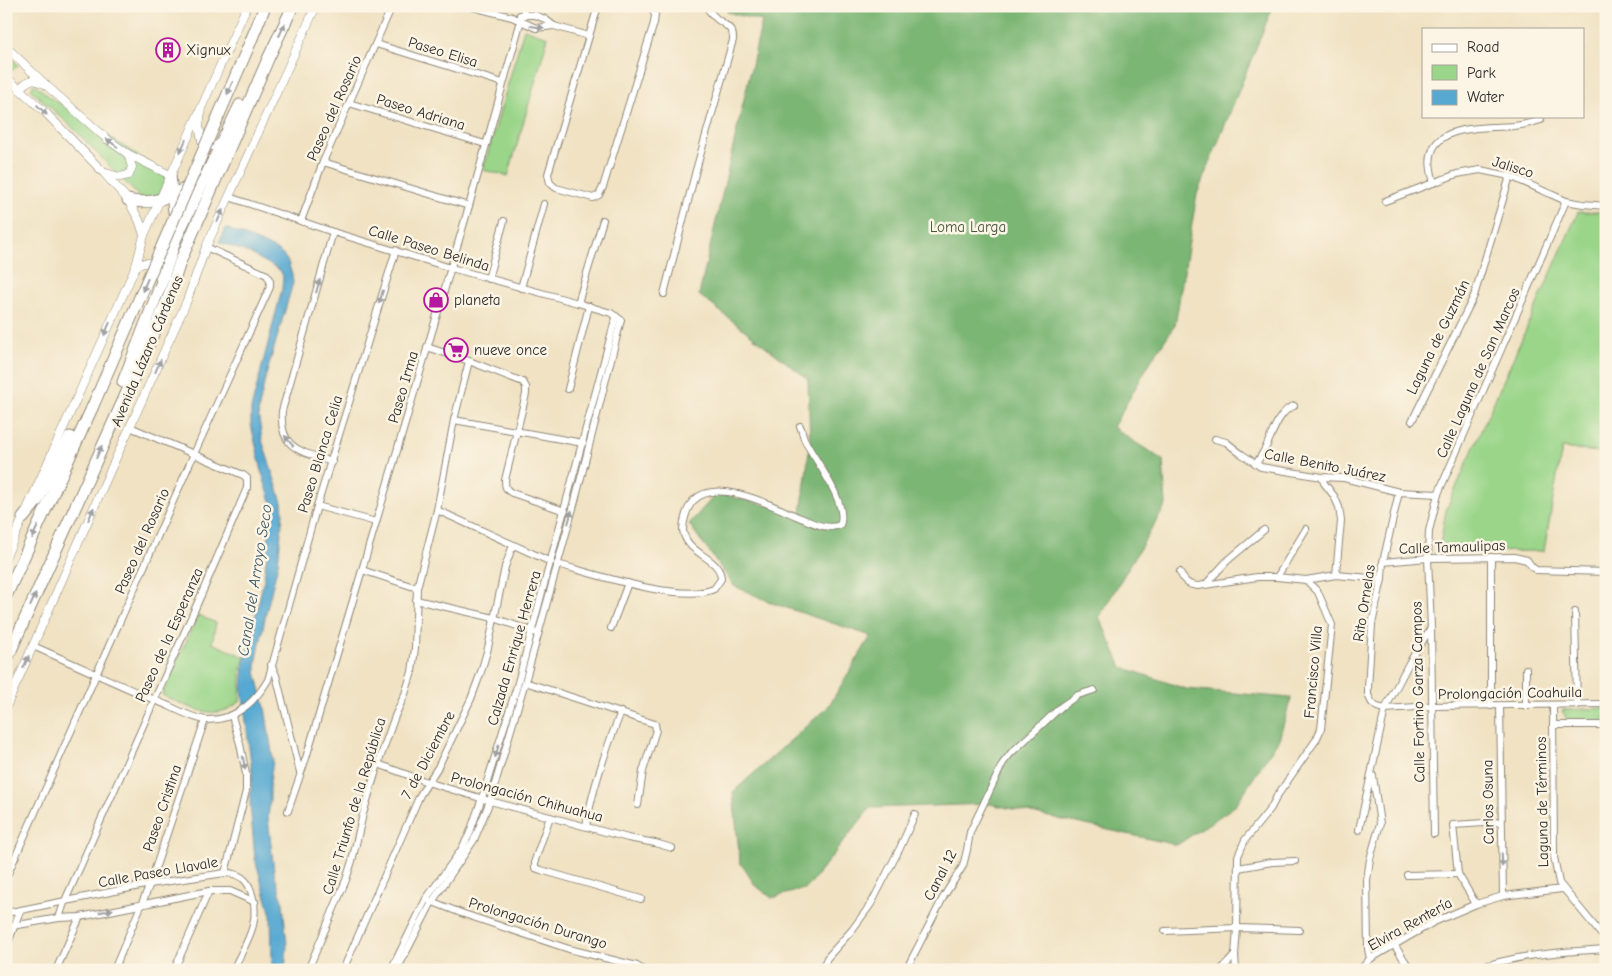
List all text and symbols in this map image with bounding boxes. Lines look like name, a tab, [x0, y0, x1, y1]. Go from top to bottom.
one-way arrow	[278, 23, 286, 37]
one-way arrow	[529, 23, 545, 31]
legend	[1422, 28, 1584, 118]
street label: Paseo Elisa	[406, 33, 480, 71]
building icon: Xignux	[155, 37, 181, 63]
text: Road	[1467, 38, 1499, 56]
place label: Xignux	[186, 41, 232, 59]
street label: Paseo del Rosario	[303, 52, 365, 164]
text: Park	[1467, 64, 1496, 82]
one-way arrow	[226, 81, 234, 95]
text: Water	[1467, 88, 1504, 106]
street label: Paseo Adriana	[374, 90, 468, 134]
one-way arrow	[36, 104, 48, 116]
one-way arrow	[106, 138, 119, 149]
one-way arrow	[179, 139, 187, 153]
street label: Jalisco	[1490, 152, 1536, 182]
one-way arrow	[217, 209, 225, 223]
park label: Loma Larga	[930, 218, 1006, 236]
street label: Calle Paseo Belinda	[366, 221, 492, 275]
street label: Avenida Lázaro Cárdenas	[107, 273, 187, 429]
street label: Laguna de Guzmán	[1402, 277, 1474, 397]
one-way arrow	[141, 278, 149, 292]
one-way arrow	[314, 278, 322, 293]
street label: Calle Laguna de San Marcos	[1432, 285, 1524, 461]
shop icon: planeta	[423, 287, 449, 313]
one-way arrow	[377, 290, 385, 305]
place label: planeta	[454, 291, 500, 309]
one-way arrow	[102, 322, 110, 336]
supermarket icon: nueve once	[443, 337, 469, 363]
place label: nueve once	[474, 341, 547, 359]
street label: Paseo Irma	[384, 349, 422, 425]
one-way arrow	[154, 359, 162, 373]
street label: Paseo Blanca Celia	[294, 393, 346, 515]
one-way arrow	[283, 435, 294, 448]
street label: Calle Benito Juárez	[1263, 444, 1388, 486]
one-way arrow	[96, 445, 104, 459]
street label: Paseo del Rosario	[111, 485, 173, 597]
water label: Canal del Arroyo Seco	[234, 503, 276, 657]
one-way arrow	[88, 507, 96, 521]
one-way arrow	[567, 510, 575, 525]
one-way arrow	[31, 525, 39, 539]
street label: Calle Tamaulipas	[1398, 536, 1506, 558]
street label: Rito Ornelas	[1349, 563, 1379, 643]
street label: Paseo de la Esperanza	[131, 565, 207, 705]
street label: Calzada Enrique Herrera	[483, 568, 545, 728]
one-way arrow	[30, 593, 38, 607]
street label: Calle Fortino Garza Campos	[1407, 601, 1429, 783]
street label: Francisco Villa	[1300, 625, 1326, 719]
one-way arrow	[22, 655, 30, 670]
street label: Prolongación Coahuila	[1438, 683, 1582, 703]
street label: 7 de Diciembre	[397, 707, 459, 802]
street label: Calle Triunfo de la República	[318, 715, 390, 897]
street label: Laguna de Términos	[1532, 737, 1552, 867]
one-way arrow	[493, 743, 501, 758]
one-way arrow	[240, 756, 248, 772]
street label: Carlos Osuna	[1478, 759, 1498, 845]
street label: Paseo Cristina	[139, 762, 185, 854]
street label: Prolongación Chihuahua	[449, 768, 605, 826]
street label: Canal 12	[919, 846, 961, 904]
one-way arrow	[1498, 852, 1506, 868]
street label: Calle Paseo Llavale	[97, 853, 220, 891]
street label: Prolongación Durango	[467, 893, 609, 953]
street label: Elvira Rentería	[1365, 893, 1455, 955]
one-way arrow	[99, 907, 115, 915]

